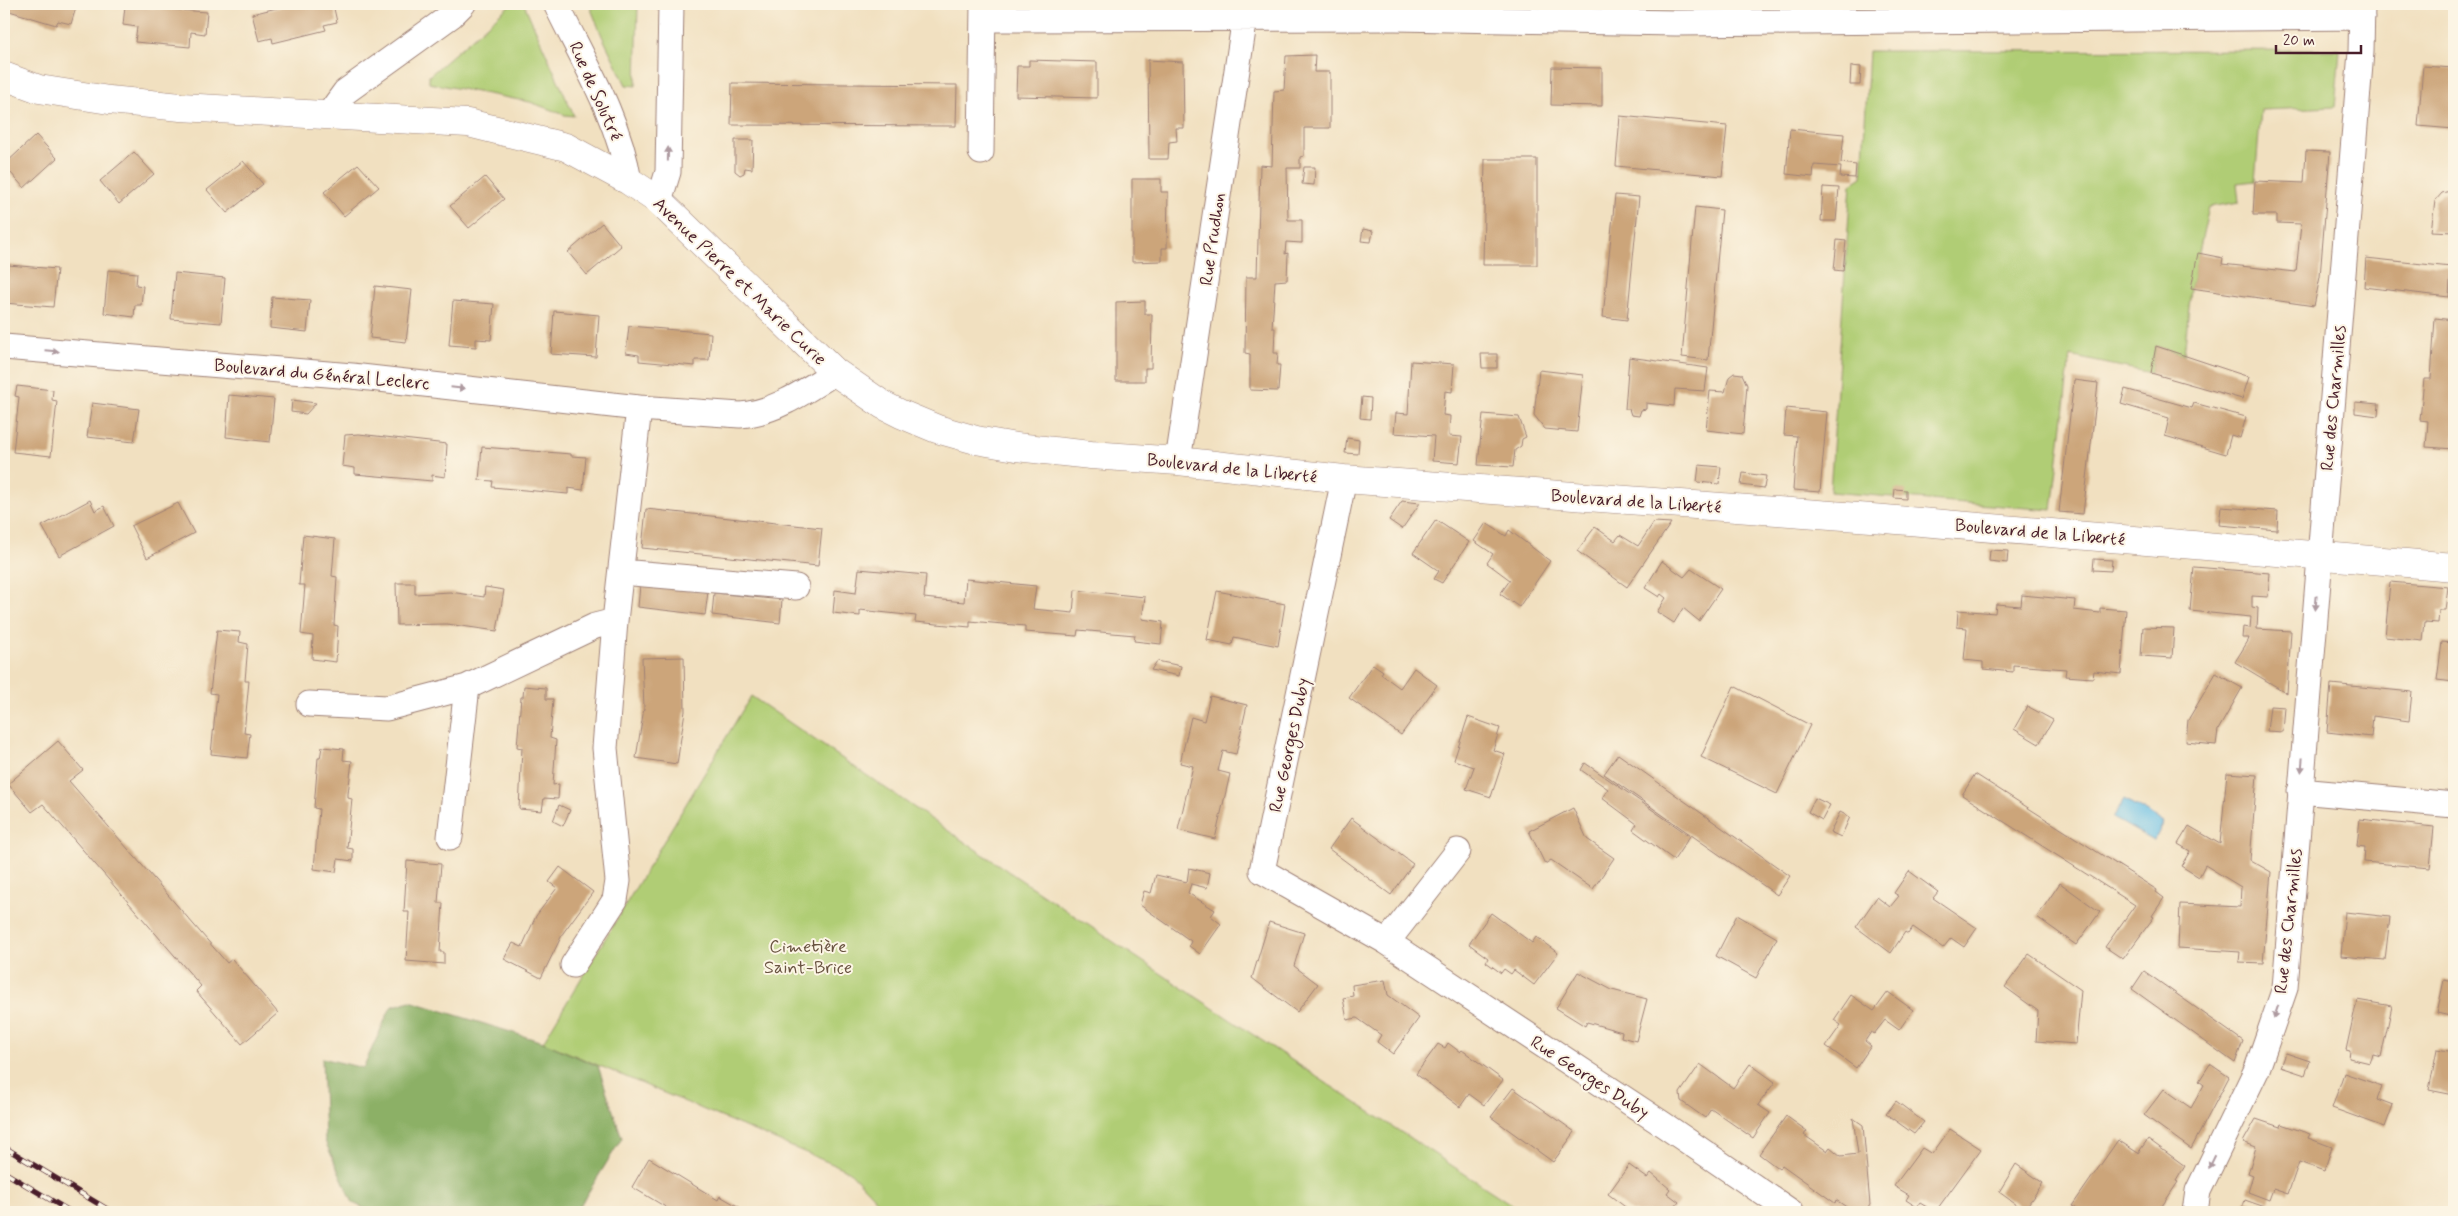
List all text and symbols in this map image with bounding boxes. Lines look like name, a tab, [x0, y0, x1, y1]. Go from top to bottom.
scale bar	[2276, 22, 2360, 54]
text: 20 m	[2283, 31, 2315, 51]
street label: Rue de Solutré	[563, 38, 628, 145]
one-way arrow	[664, 145, 672, 161]
street label: Rue Prudhon	[1195, 191, 1231, 287]
street label: Avenue Pierre et Marie Curie	[647, 192, 831, 371]
street label: Rue des Charmilles	[2316, 324, 2352, 472]
one-way arrow	[45, 347, 61, 355]
street label: Boulevard du Général Leclerc	[213, 354, 431, 396]
one-way arrow	[450, 384, 466, 392]
street label: Boulevard de la Liberté	[1146, 448, 1318, 490]
street label: Boulevard de la Liberté	[1550, 484, 1722, 520]
street label: Boulevard de la Liberté	[1954, 514, 2126, 552]
one-way arrow	[2311, 595, 2319, 611]
street label: Rue Georges Duby	[1264, 676, 1317, 815]
one-way arrow	[2298, 757, 2306, 773]
street label: Rue des Charmilles	[2269, 847, 2309, 995]
park label: Cimetière Saint-Brice	[764, 935, 852, 980]
one-way arrow	[2272, 1005, 2280, 1020]
street label: Rue Georges Duby	[1525, 1030, 1653, 1126]
one-way arrow	[2208, 1154, 2217, 1169]

